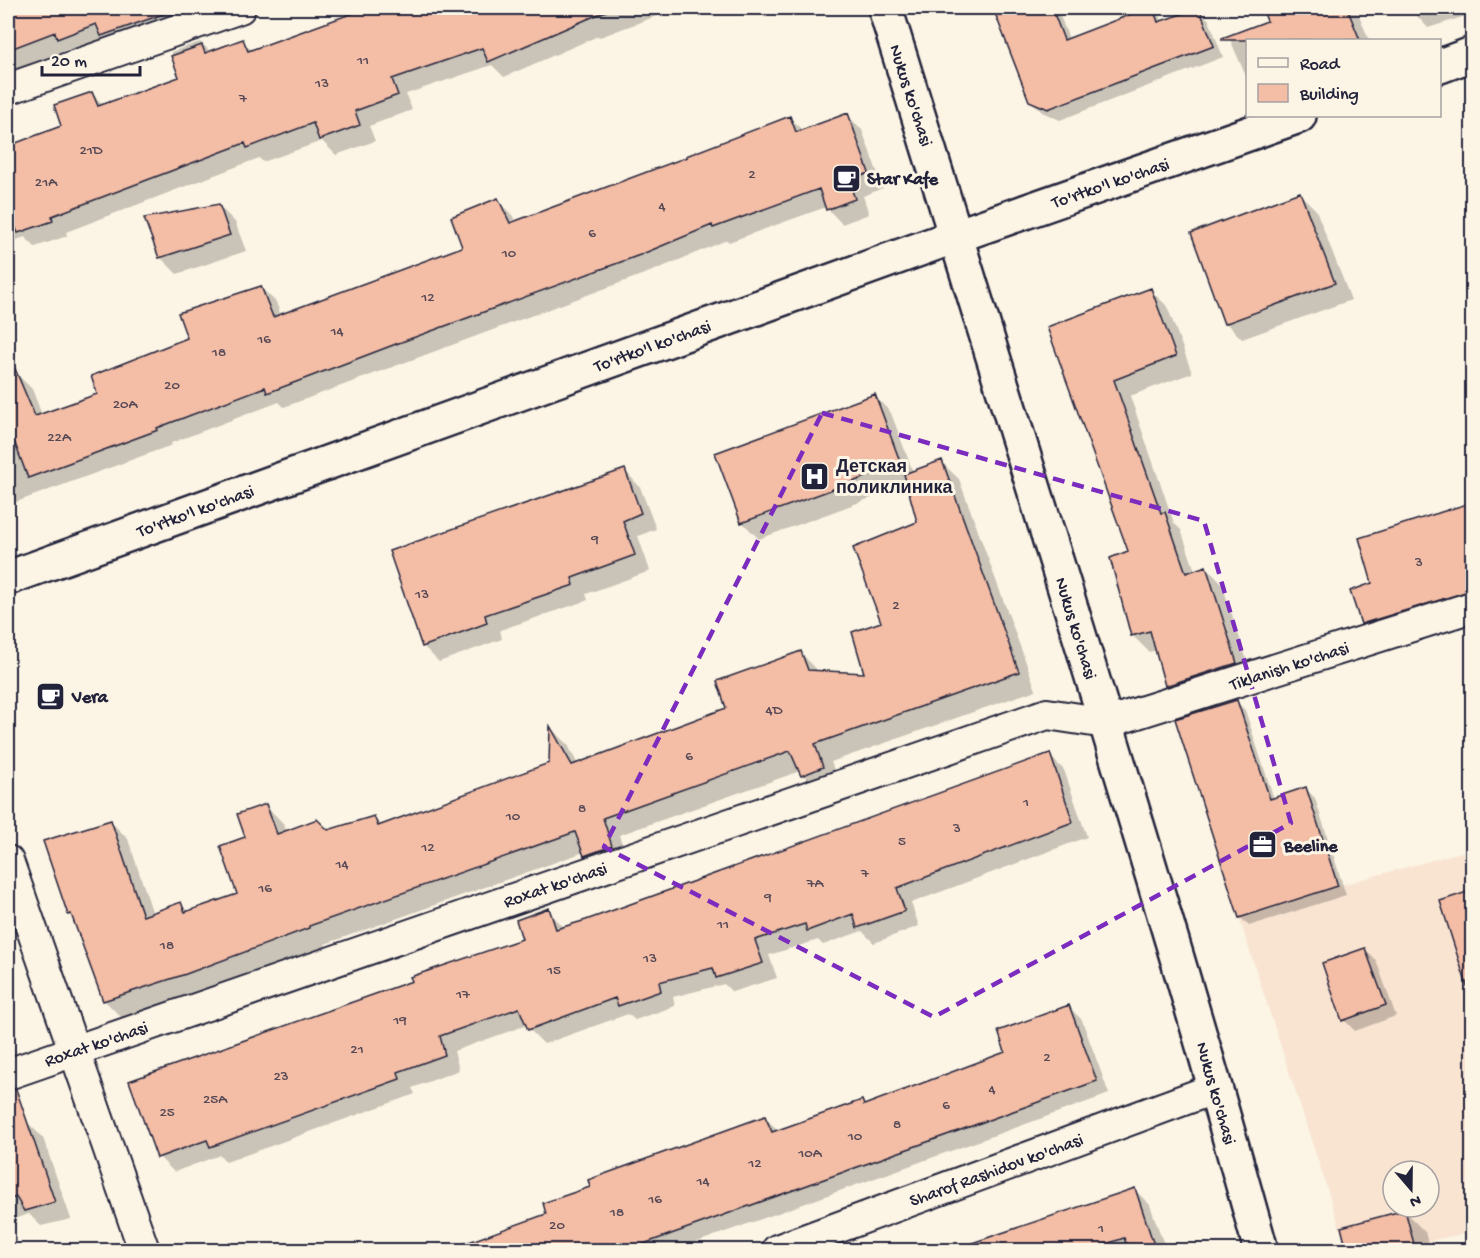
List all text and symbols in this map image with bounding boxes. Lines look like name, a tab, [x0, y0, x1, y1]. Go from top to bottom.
scale bar	[42, 39, 140, 77]
legend	[1246, 39, 1441, 117]
street label: Nukus ko'chasi	[883, 42, 936, 149]
text: 20 m	[51, 52, 87, 73]
house number: 11	[356, 52, 369, 70]
text: Road	[1300, 55, 1341, 76]
house number: 13	[314, 75, 329, 93]
text: Building	[1299, 85, 1359, 106]
house number: 7	[238, 90, 248, 108]
house number: 21D	[79, 142, 103, 160]
street label: To'rtko'l ko'chasi	[1048, 154, 1172, 215]
cafe icon: Star Kafe	[830, 162, 862, 194]
house number: 2	[748, 166, 756, 184]
place label: Star Kafe	[867, 170, 939, 191]
house number: 21A	[35, 174, 58, 192]
house number: 4	[658, 198, 666, 216]
house number: 6	[588, 225, 596, 243]
house number: 10	[501, 245, 517, 263]
house number: 12	[420, 289, 435, 307]
street label: To'rtko'l ko'chasi	[591, 316, 714, 379]
house number: 14	[329, 323, 344, 341]
house number: 16	[256, 331, 271, 349]
house number: 18	[211, 344, 226, 362]
house number: 20	[164, 377, 180, 395]
house number: 20A	[113, 396, 139, 414]
house number: 22A	[47, 429, 72, 447]
place label: Детская поликлиника	[836, 458, 954, 500]
hospital icon: Детская поликлиника	[799, 460, 831, 492]
street label: To'rtko'l ko'chasi	[134, 481, 257, 544]
house number: 9	[590, 531, 599, 549]
house number: 3	[1414, 554, 1423, 572]
street label: Nukus ko'chasi	[1049, 575, 1100, 682]
house number: 13	[414, 586, 429, 604]
house number: 2	[892, 597, 900, 615]
street label: Tiklanish ko'chasi	[1227, 638, 1352, 697]
cafe icon: Vera	[35, 680, 67, 712]
place label: Vera	[71, 688, 109, 709]
house number: 4D	[766, 702, 783, 720]
house number: 6	[685, 748, 693, 766]
house number: 1	[1022, 794, 1029, 812]
house number: 8	[578, 800, 586, 818]
house number: 10	[505, 808, 521, 826]
house number: 3	[952, 820, 961, 838]
office icon: Beeline	[1247, 829, 1279, 861]
house number: 5	[898, 833, 906, 851]
place label: Beeline	[1283, 837, 1338, 858]
house number: 12	[420, 839, 435, 857]
house number: 14	[334, 856, 349, 874]
street label: Roxat ko'chasi	[501, 859, 610, 914]
house number: 7	[860, 865, 870, 883]
house number: 7A	[806, 875, 824, 893]
house number: 16	[257, 880, 272, 898]
house number: 9	[763, 889, 772, 907]
house number: 11	[716, 916, 729, 934]
house number: 18	[159, 937, 174, 955]
house number: 13	[642, 950, 657, 968]
house number: 15	[546, 962, 561, 980]
house number: 17	[455, 986, 471, 1004]
house number: 19	[392, 1012, 407, 1030]
street label: Roxat ko'chasi	[42, 1018, 151, 1073]
street label: Nukus ko'chasi	[1190, 1040, 1239, 1148]
house number: 21	[350, 1041, 364, 1059]
house number: 2	[1043, 1049, 1051, 1067]
house number: 23	[273, 1068, 289, 1086]
house number: 4	[988, 1081, 996, 1099]
house number: 25A	[203, 1091, 228, 1109]
house number: 6	[942, 1097, 950, 1115]
house number: 25	[159, 1104, 175, 1122]
house number: 8	[893, 1116, 901, 1134]
house number: 10	[847, 1128, 863, 1146]
street label: Sharof Rashidov ko'chasi	[907, 1130, 1087, 1213]
house number: 10A	[797, 1145, 823, 1163]
house number: 12	[747, 1155, 762, 1173]
north arrow	[1381, 1159, 1441, 1219]
house number: 14	[695, 1173, 710, 1191]
text: N	[1406, 1189, 1423, 1211]
house number: 16	[647, 1191, 662, 1209]
house number: 18	[609, 1204, 624, 1222]
house number: 20	[549, 1217, 565, 1235]
house number: 1	[1097, 1220, 1104, 1238]

